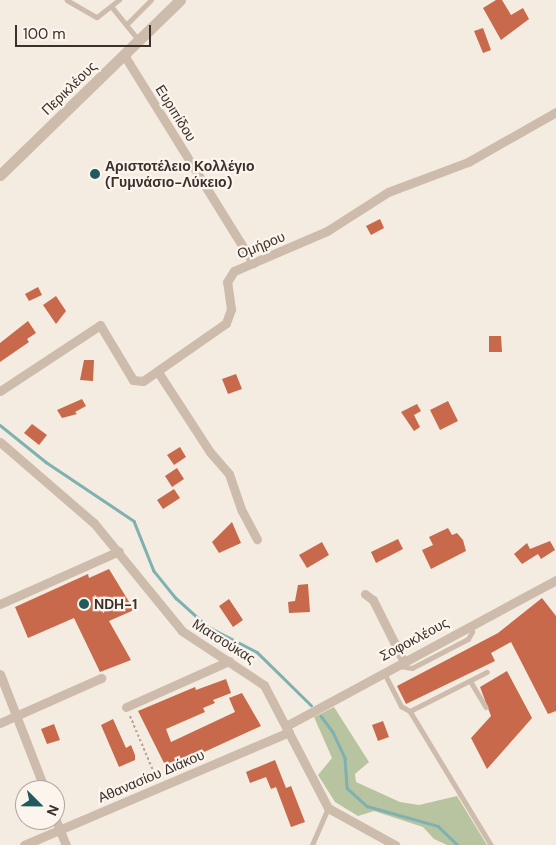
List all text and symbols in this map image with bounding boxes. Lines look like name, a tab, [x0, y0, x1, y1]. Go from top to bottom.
scale bar	[18, 15, 154, 47]
text: 100 m	[23, 24, 66, 44]
street label: Περικλέους	[38, 58, 100, 118]
street label: Ευριπίδου	[152, 82, 200, 144]
place label: Αριστοτέλειο Κολλέγιο (Γυμνάσιο-Λύκειο)	[105, 158, 254, 190]
marker: Αριστοτέλειο Κολλέγιο (Γυμνάσιο-Λύκειο)	[89, 168, 101, 180]
street label: Ομήρου	[235, 228, 287, 262]
place label: NDH-1	[94, 596, 137, 612]
marker: NDH-1	[78, 598, 90, 610]
street label: Σοφοκλέους	[377, 614, 451, 664]
street label: Ματσούκας	[190, 615, 258, 667]
street label: Αθανασίου Διάκου	[95, 746, 207, 806]
north arrow	[15, 780, 65, 830]
text: N	[43, 802, 63, 819]

